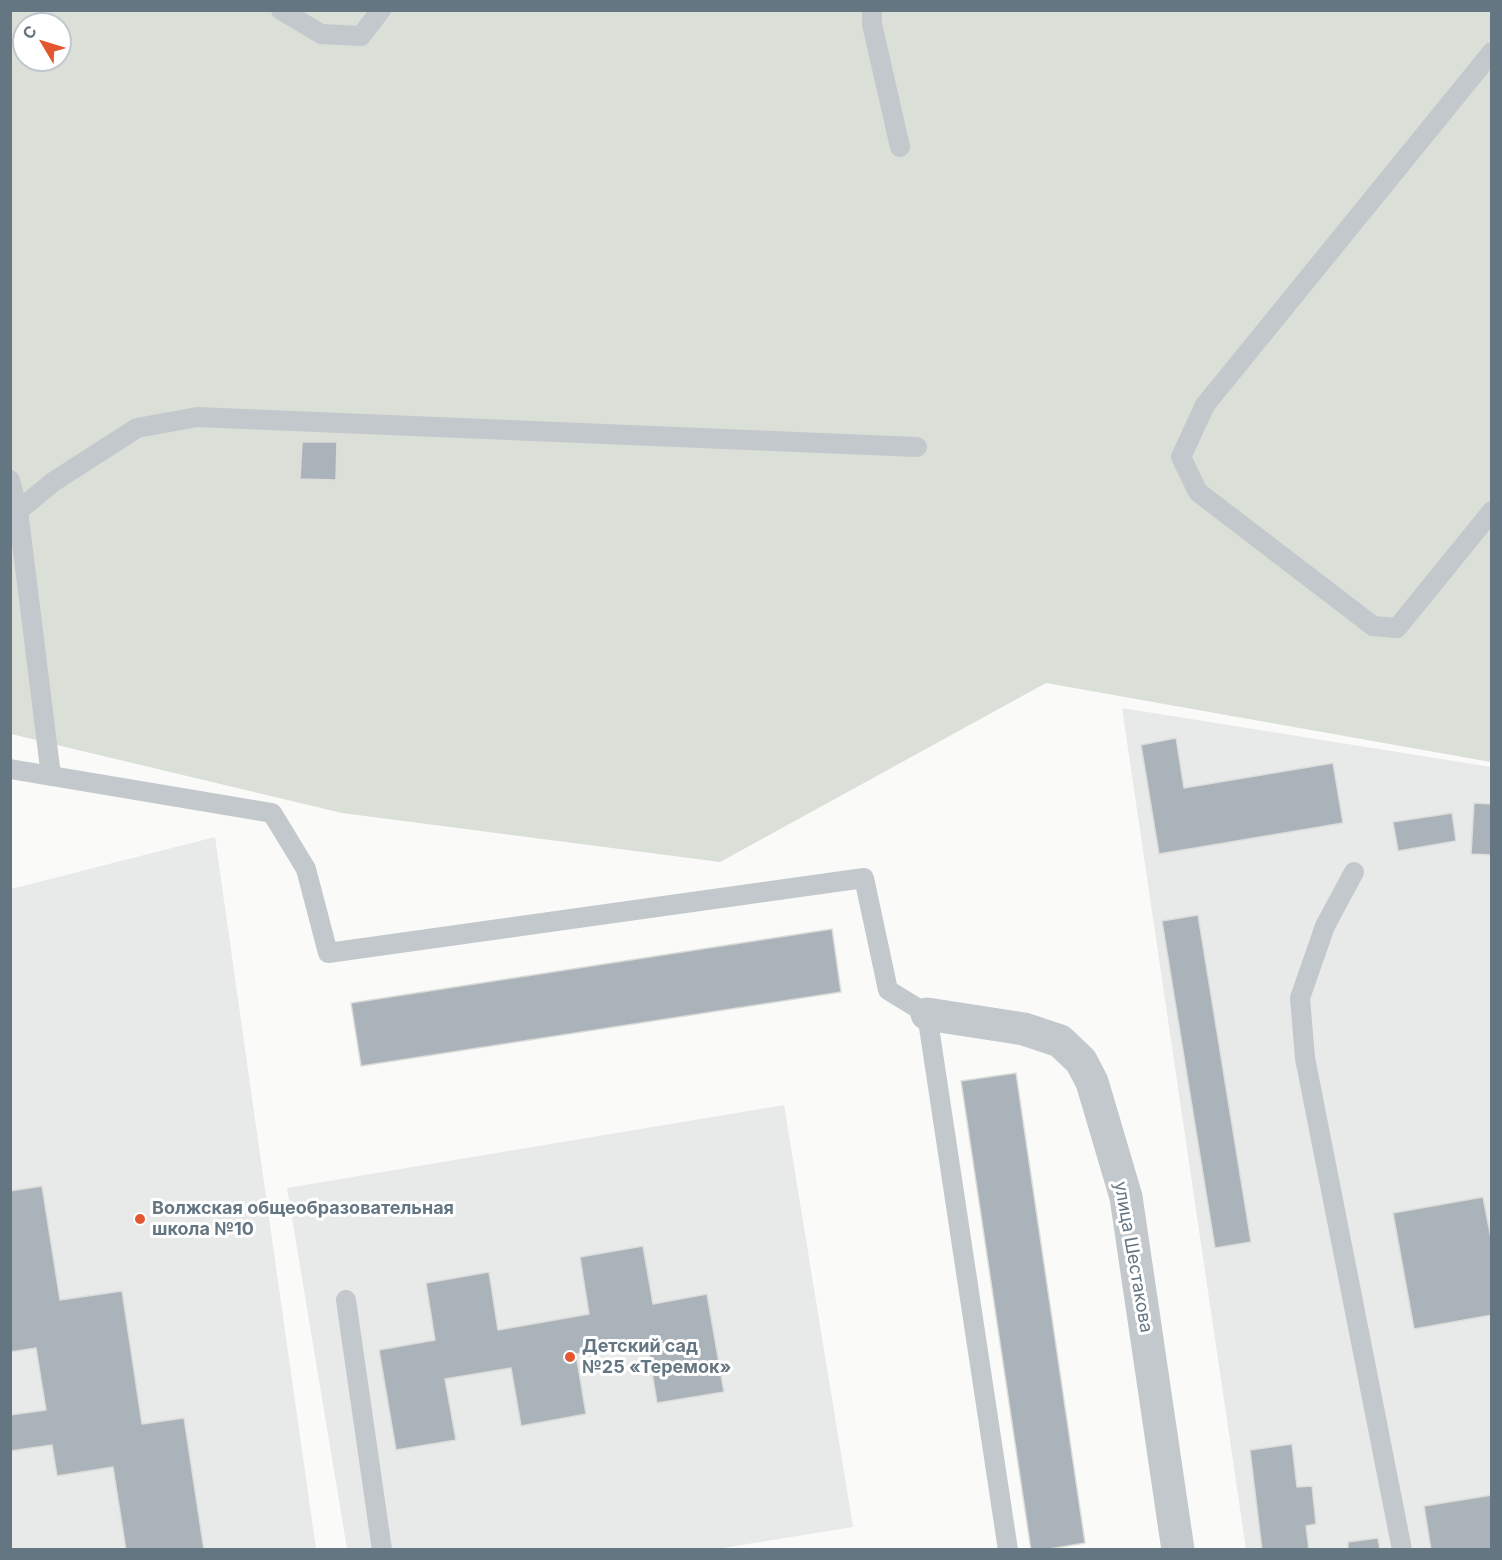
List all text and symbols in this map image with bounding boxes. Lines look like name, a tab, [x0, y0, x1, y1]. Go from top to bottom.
north arrow	[12, 12, 72, 72]
text: С	[18, 21, 41, 43]
street label: улица Шестакова	[1109, 1180, 1157, 1334]
place label: Волжская общеобразовательная школа №10	[152, 1198, 454, 1240]
marker: Волжская общеобразовательная школа №10	[133, 1212, 147, 1226]
place label: Детский сад №25 «Теремок»	[582, 1336, 731, 1378]
marker: Детский сад №25 «Теремок»	[563, 1350, 577, 1364]

